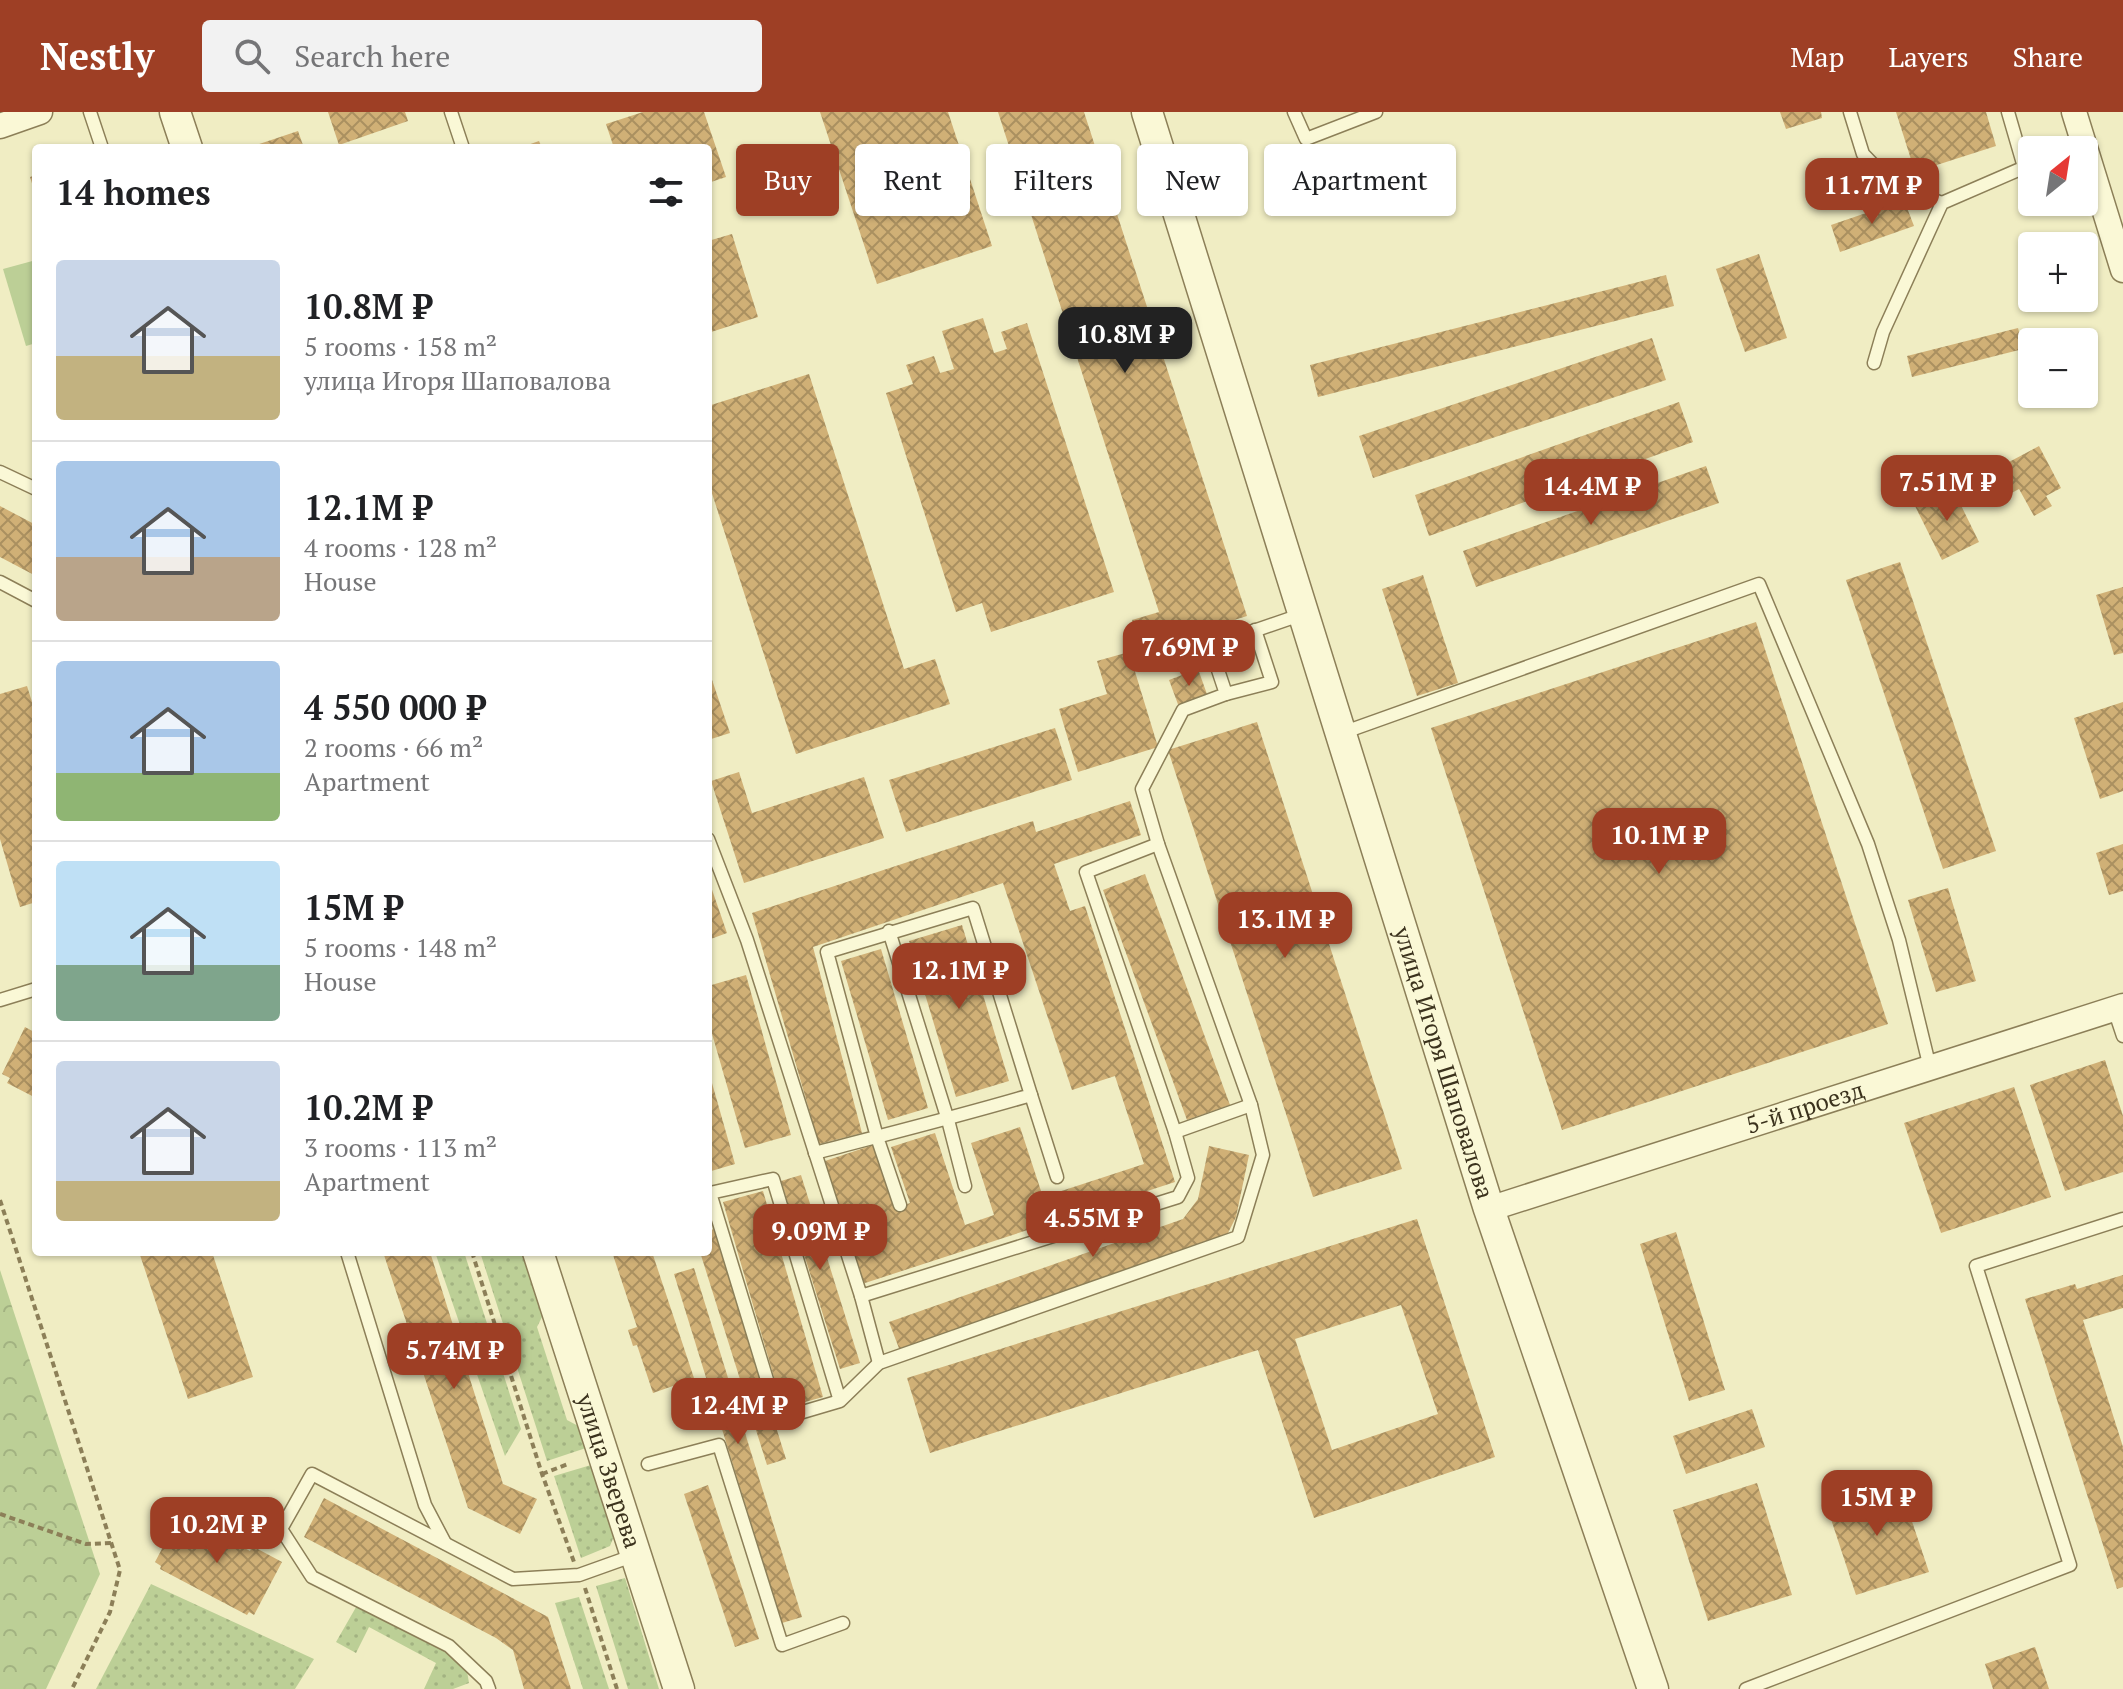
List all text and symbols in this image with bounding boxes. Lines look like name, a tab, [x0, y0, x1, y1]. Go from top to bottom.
search box	[202, 20, 762, 92]
text: Nestly	[40, 31, 154, 81]
icon: search	[230, 34, 274, 78]
text: Search here	[294, 36, 450, 76]
text: Map	[1790, 38, 1844, 75]
text: Layers	[1888, 38, 1969, 75]
text: Share	[2013, 38, 2083, 75]
north arrow	[2018, 136, 2098, 216]
map controls	[2018, 136, 2098, 408]
chip: Buy	[736, 144, 839, 216]
chip: Rent	[855, 144, 970, 216]
chip: Filters	[986, 144, 1121, 216]
chip: New	[1137, 144, 1248, 216]
chip: Apartment	[1264, 144, 1456, 216]
pin: 11.7M ₽	[1798, 158, 1946, 226]
text: 11.7M ₽	[1823, 167, 1921, 201]
text: 14 homes	[56, 170, 211, 215]
icon: filters	[644, 170, 688, 214]
button: +	[2018, 232, 2098, 312]
text: 10.8M ₽	[304, 284, 432, 329]
icon: home	[120, 292, 216, 388]
pin: 10.8M ₽	[1051, 307, 1199, 375]
text: 10.8M ₽	[1076, 316, 1174, 350]
button: −	[2018, 328, 2098, 408]
text: 5 rooms · 158 m²	[304, 329, 497, 363]
text: улица Игоря Шаповалова	[304, 363, 611, 397]
pin: 7.51M ₽	[1873, 455, 2021, 523]
pin: 14.4M ₽	[1517, 459, 1665, 527]
text: 7.51M ₽	[1899, 464, 1995, 498]
text: 14.4M ₽	[1542, 468, 1640, 502]
text: 12.1M ₽	[304, 485, 432, 530]
icon: home	[120, 493, 216, 589]
text: 4 rooms · 128 m²	[304, 530, 497, 564]
text: House	[304, 564, 377, 598]
pin: 7.69M ₽	[1115, 620, 1263, 688]
text: 7.69M ₽	[1141, 629, 1237, 663]
text: 4 550 000 ₽	[304, 685, 485, 730]
icon: home	[120, 693, 216, 789]
text: 2 rooms · 66 m²	[304, 730, 483, 764]
text: Apartment	[304, 764, 430, 798]
pin: 10.1M ₽	[1585, 808, 1733, 876]
text: 10.1M ₽	[1610, 817, 1708, 851]
text: 15M ₽	[304, 885, 402, 930]
pin: 13.1M ₽	[1211, 892, 1359, 960]
icon: home	[120, 893, 216, 989]
text: 13.1M ₽	[1236, 901, 1334, 935]
street label: улица Игоря Шаповалова	[1387, 921, 1502, 1203]
text: 5 rooms · 148 m²	[304, 930, 497, 964]
pin: 12.1M ₽	[885, 943, 1033, 1011]
text: 12.1M ₽	[910, 952, 1008, 986]
text: House	[304, 964, 377, 998]
street label: 5-й проезд	[1742, 1073, 1868, 1141]
text: 10.2M ₽	[304, 1085, 432, 1130]
icon: home	[120, 1093, 216, 1189]
text: 3 rooms · 113 m²	[304, 1130, 497, 1164]
text: Apartment	[304, 1164, 430, 1198]
pin: 4.55M ₽	[1019, 1191, 1167, 1259]
text: 4.55M ₽	[1044, 1200, 1142, 1234]
pin: 9.09M ₽	[746, 1204, 894, 1272]
text: 9.09M ₽	[771, 1213, 869, 1247]
pin: 5.74M ₽	[380, 1323, 528, 1391]
text: 5.74M ₽	[405, 1332, 503, 1366]
pin: 12.4M ₽	[664, 1378, 812, 1446]
text: 12.4M ₽	[689, 1387, 787, 1421]
street label: улица Зверева	[569, 1388, 649, 1552]
pin: 15M ₽	[1821, 1470, 1933, 1538]
text: 15M ₽	[1839, 1479, 1915, 1513]
pin: 10.2M ₽	[143, 1497, 291, 1565]
text: 10.2M ₽	[168, 1506, 266, 1540]

